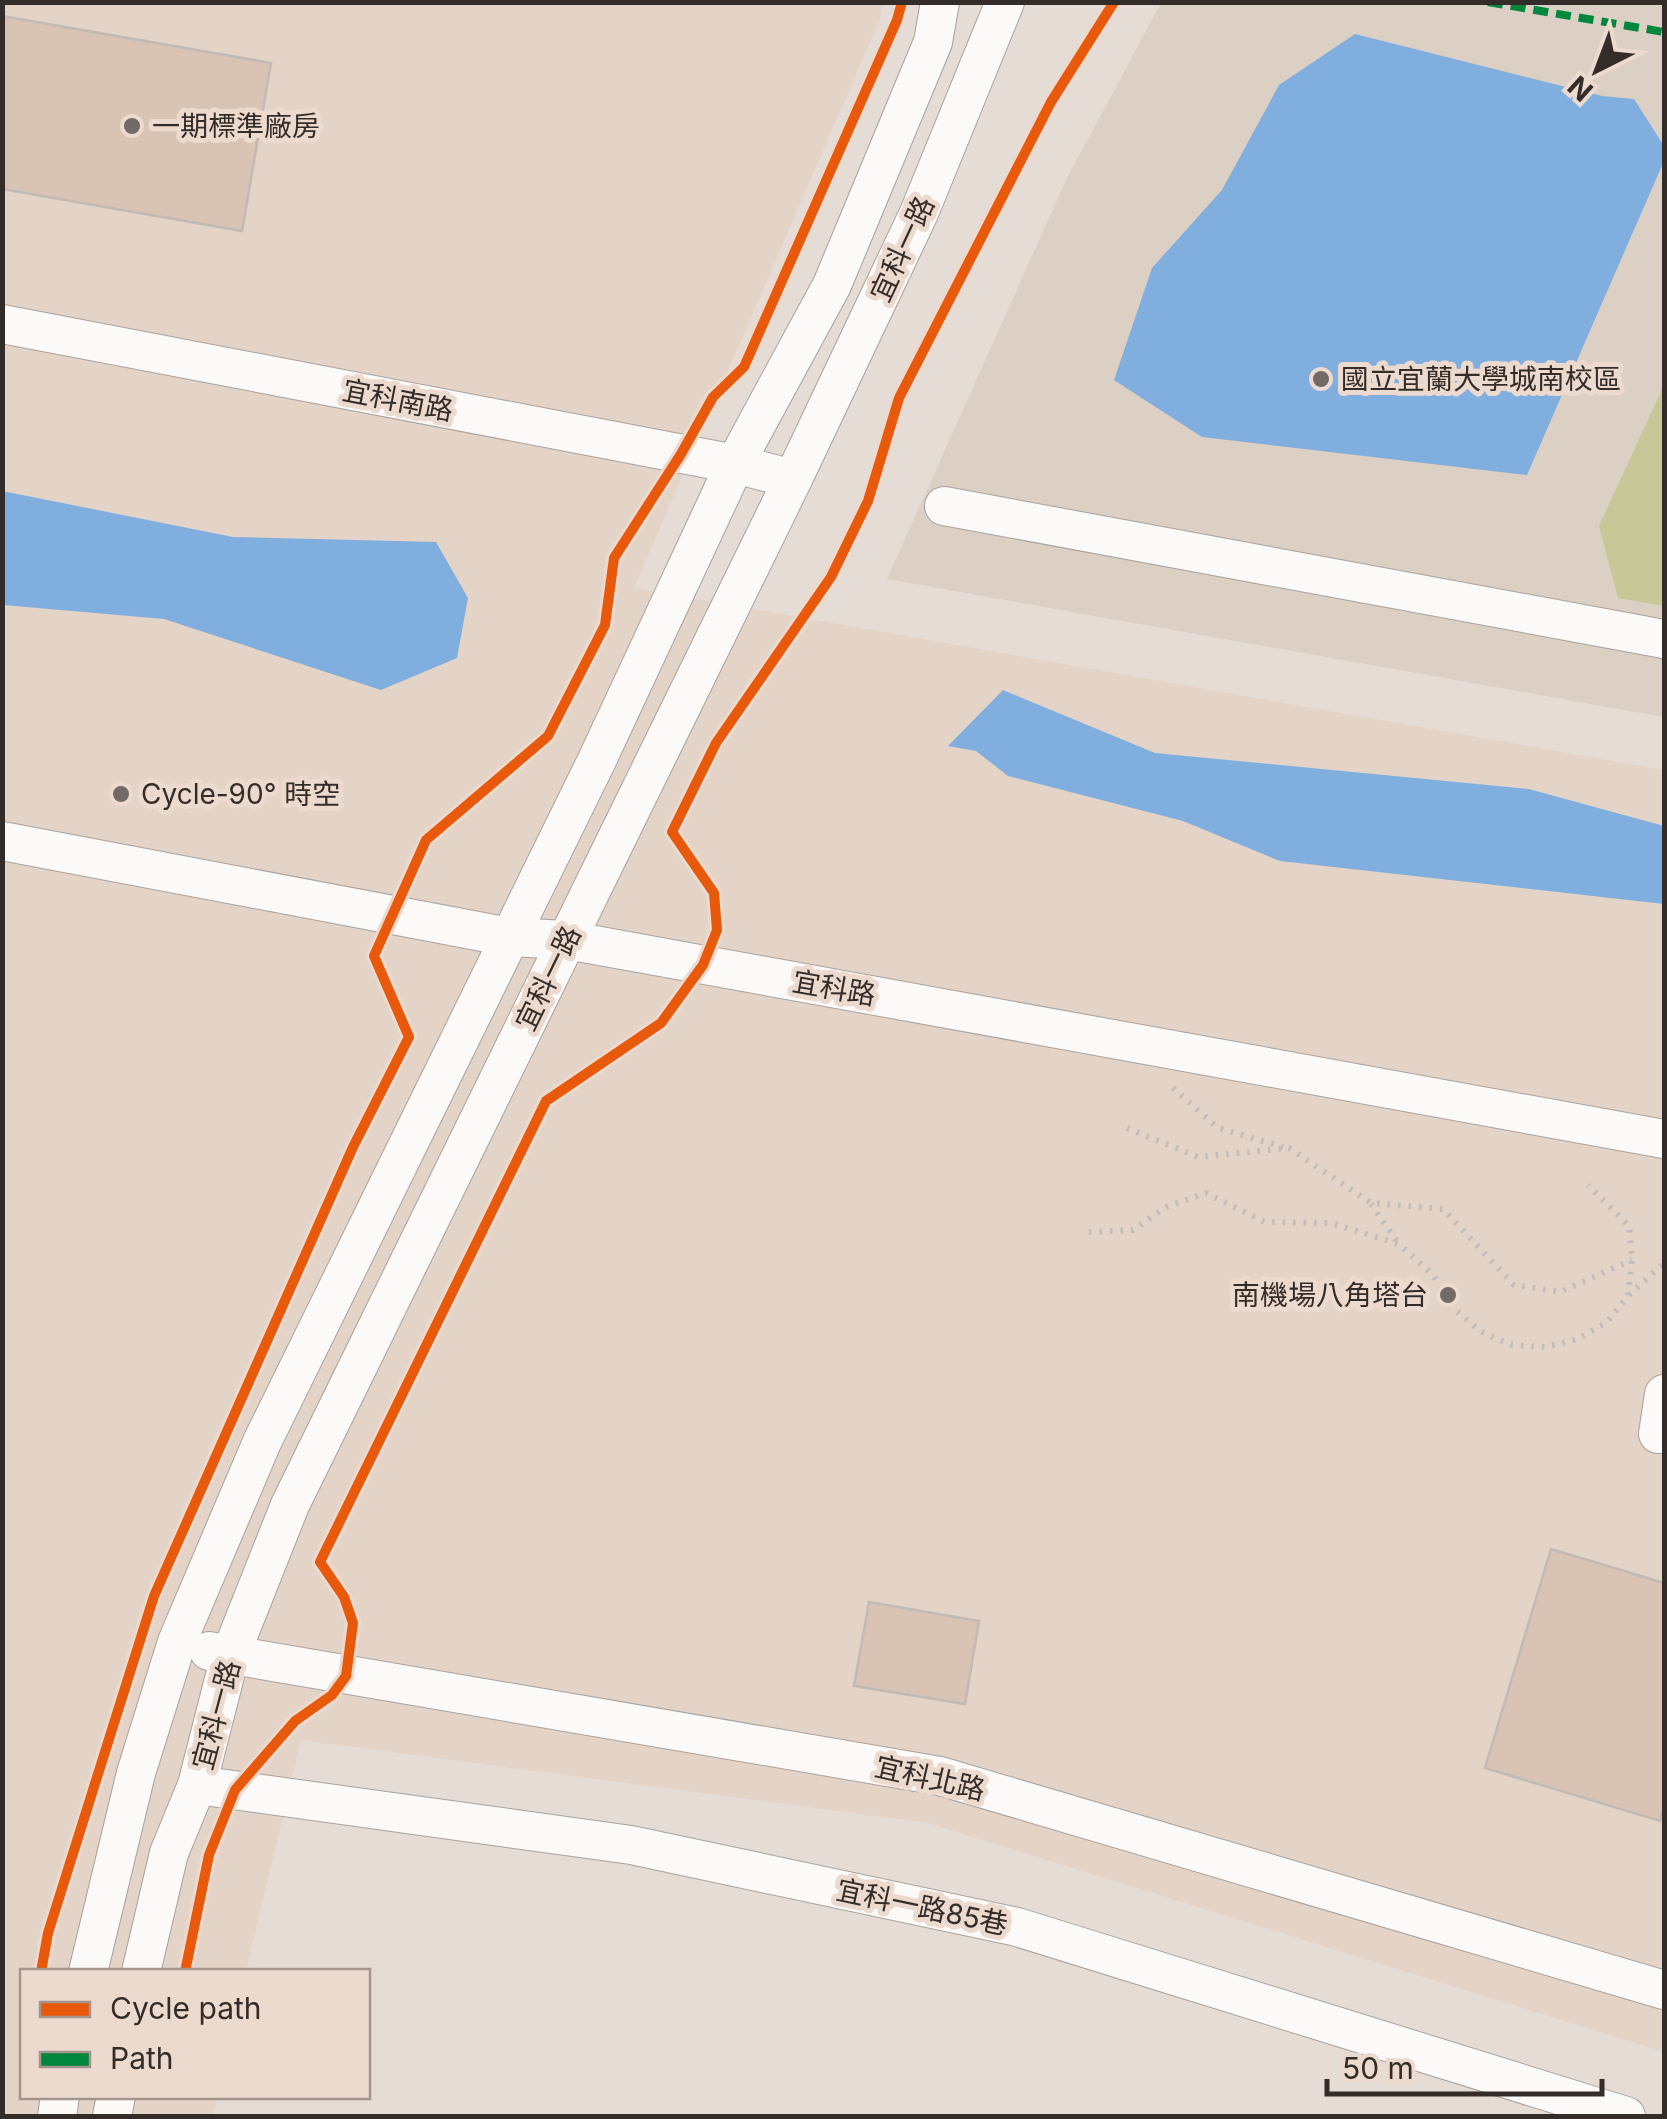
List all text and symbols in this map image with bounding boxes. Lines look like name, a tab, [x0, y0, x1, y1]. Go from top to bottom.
north arrow	[1547, 20, 1647, 120]
text: N	[1561, 69, 1600, 108]
place label: 一期標準廠房	[152, 109, 320, 143]
marker: 一期標準廠房	[121, 115, 143, 137]
street label: 宜科一路	[863, 191, 941, 307]
place label: 國立宜蘭大學城南校區	[1341, 362, 1621, 396]
marker: 國立宜蘭大學城南校區	[1310, 368, 1332, 390]
street label: 宜科南路	[340, 373, 456, 427]
place label: Cycle-90° 時空	[141, 777, 340, 811]
marker: Cycle-90° 時空	[110, 783, 132, 805]
street label: 宜科一路	[508, 920, 588, 1036]
street label: 宜科路	[790, 964, 878, 1012]
place label: 南機場八角塔台	[1232, 1278, 1428, 1312]
marker: 南機場八角塔台	[1437, 1284, 1459, 1306]
street label: 宜科一路	[185, 1657, 247, 1773]
street label: 宜科北路	[872, 1749, 988, 1807]
street label: 宜科一路85巷	[833, 1872, 1011, 1942]
legend	[20, 1969, 370, 2099]
text: Cycle path	[110, 1990, 262, 2026]
scale bar	[1327, 2034, 1602, 2096]
text: Path	[110, 2040, 174, 2076]
text: 50 m	[1342, 2050, 1414, 2086]

